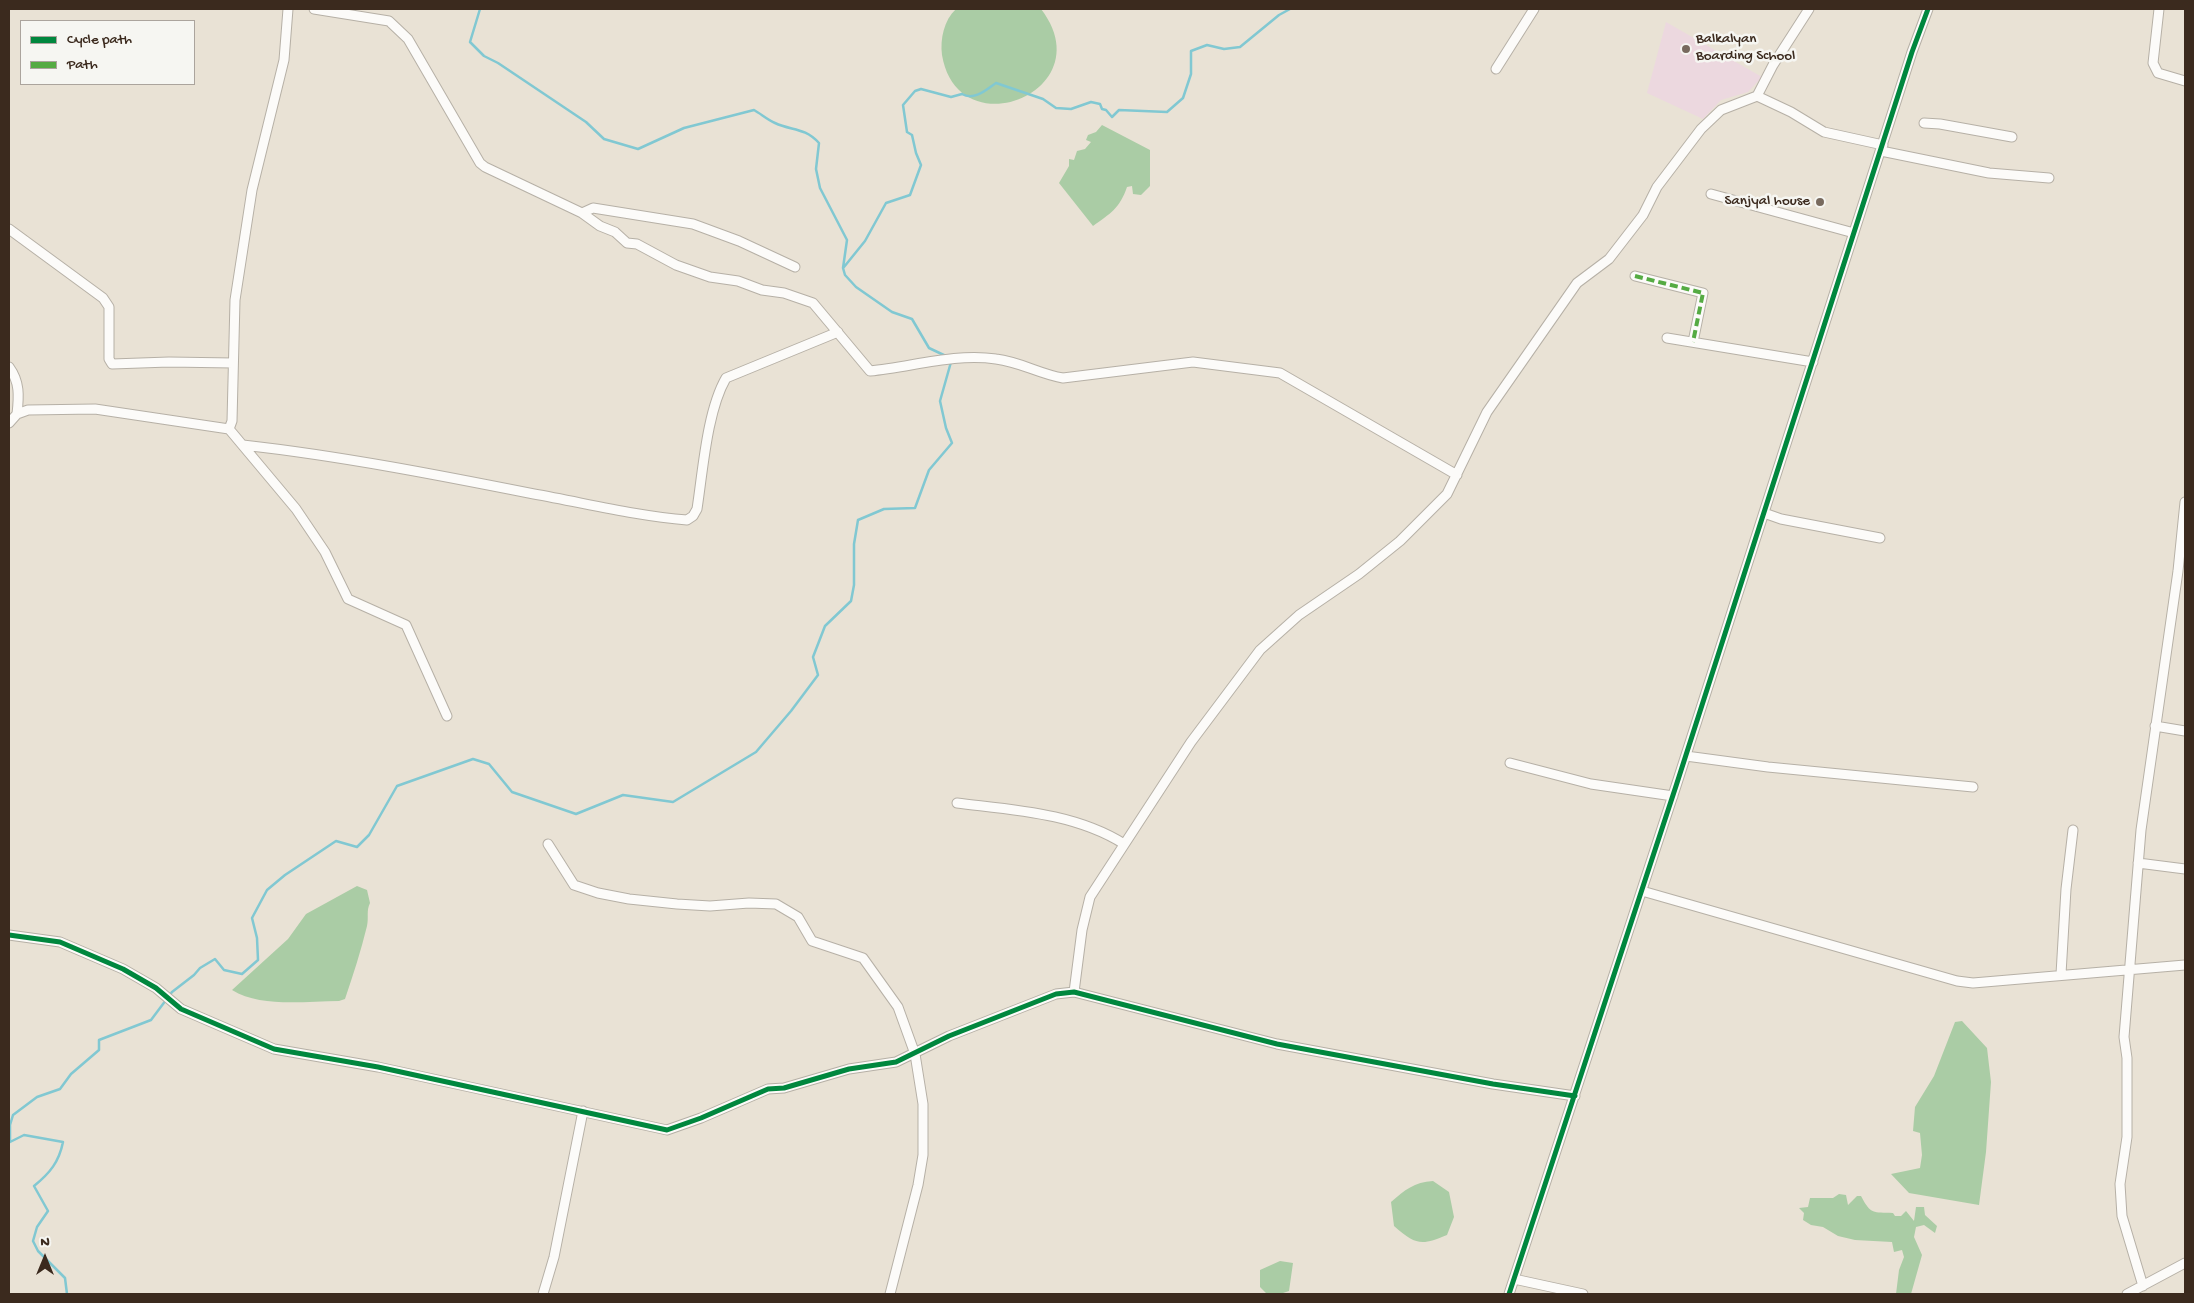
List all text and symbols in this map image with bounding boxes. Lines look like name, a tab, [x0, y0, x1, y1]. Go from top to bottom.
legend	[20, 20, 195, 85]
text: Cycle path	[67, 31, 132, 49]
place label: Balkalyan Boarding School	[1696, 31, 1795, 66]
marker: Balkalyan Boarding School	[1680, 43, 1692, 55]
text: Path	[67, 56, 98, 74]
place label: Sanjyal house	[1725, 193, 1810, 211]
marker: Sanjyal house	[1814, 196, 1826, 208]
north arrow	[20, 1233, 70, 1283]
text: N	[40, 1234, 50, 1251]

